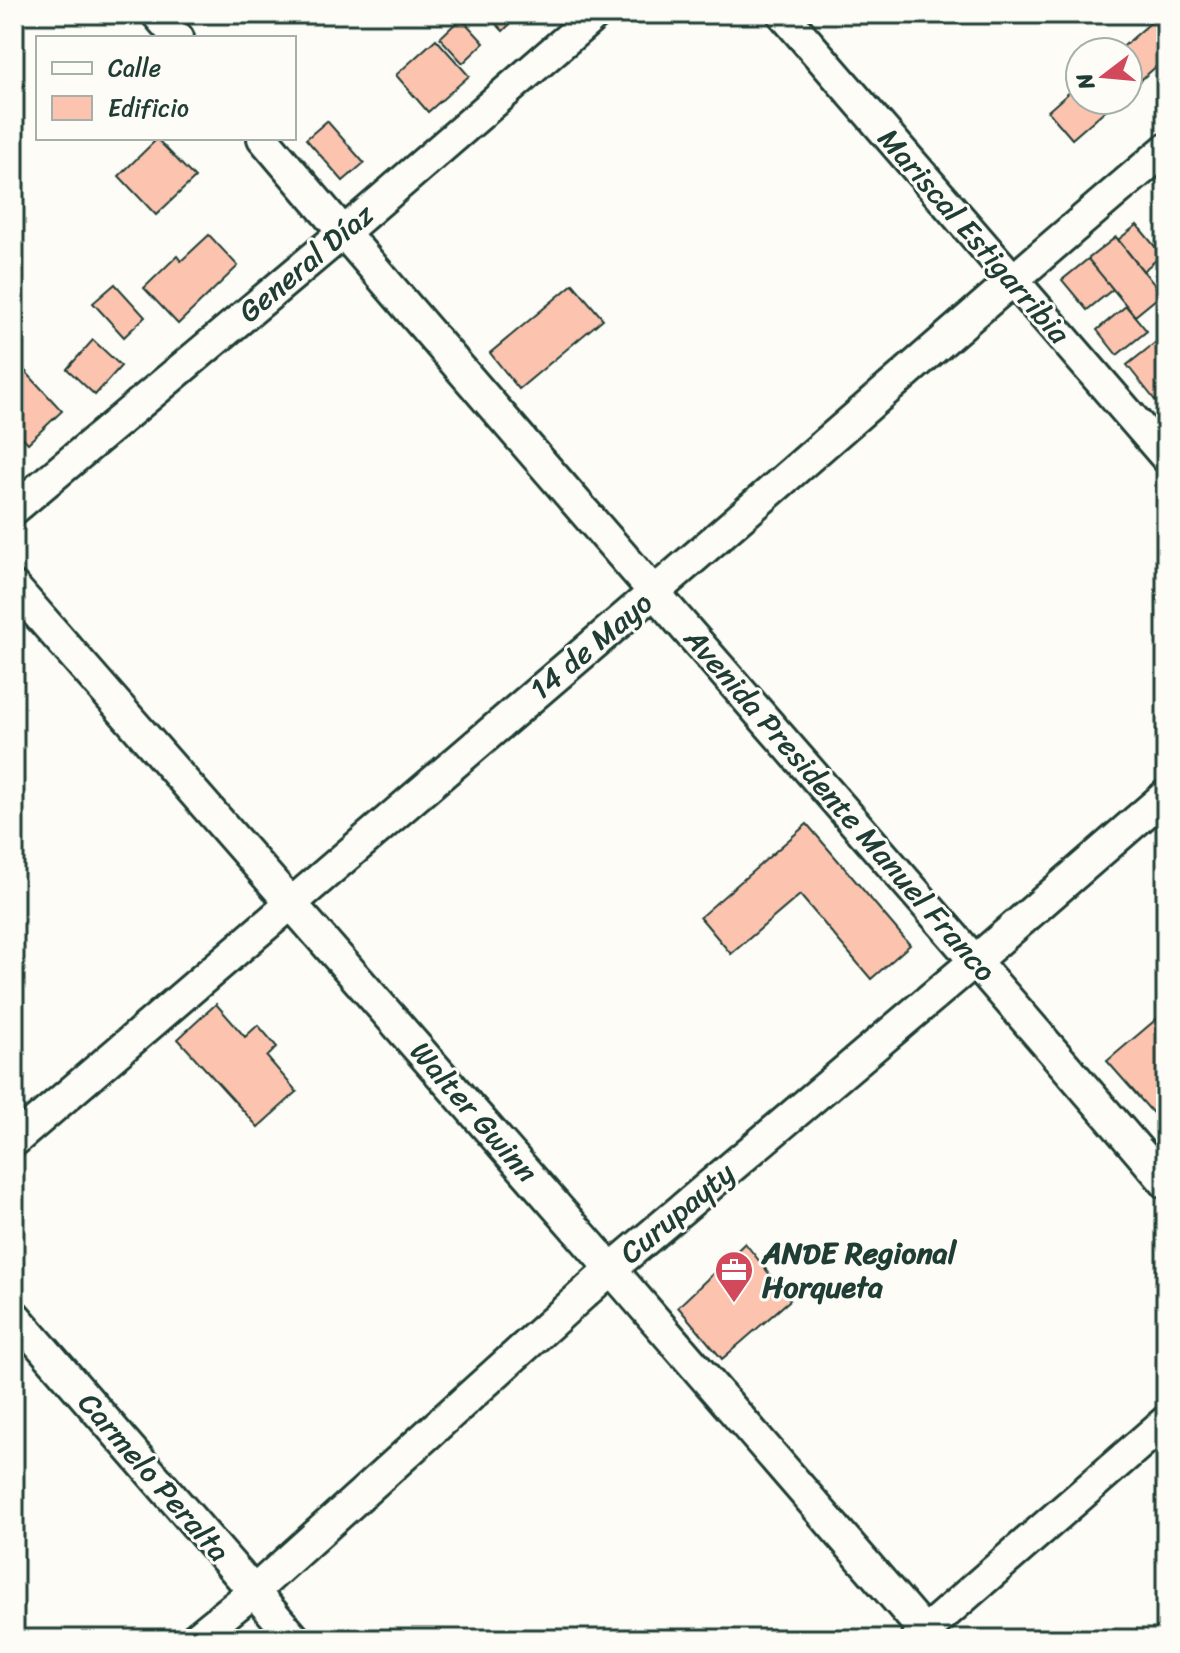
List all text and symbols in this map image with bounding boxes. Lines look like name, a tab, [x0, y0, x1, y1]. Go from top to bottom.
legend	[36, 36, 296, 140]
north arrow	[1064, 36, 1144, 116]
text: Calle	[108, 47, 161, 89]
text: N	[1064, 68, 1106, 95]
text: Edificio	[108, 87, 189, 129]
street label: Mariscal Estigarribia	[864, 115, 1085, 358]
street label: General Díaz	[225, 189, 387, 337]
street label: 14 de Mayo	[517, 578, 665, 714]
street label: Avenida Presidente Manuel Franco	[669, 614, 1010, 995]
street label: Walter Gwinn	[396, 1028, 552, 1196]
street label: Curupayty	[607, 1148, 748, 1278]
place label: ANDE Regional Horqueta	[760, 1226, 958, 1314]
office icon: ANDE Regional Horqueta	[713, 1249, 755, 1304]
street label: Carmelo Peralta	[64, 1379, 244, 1575]

